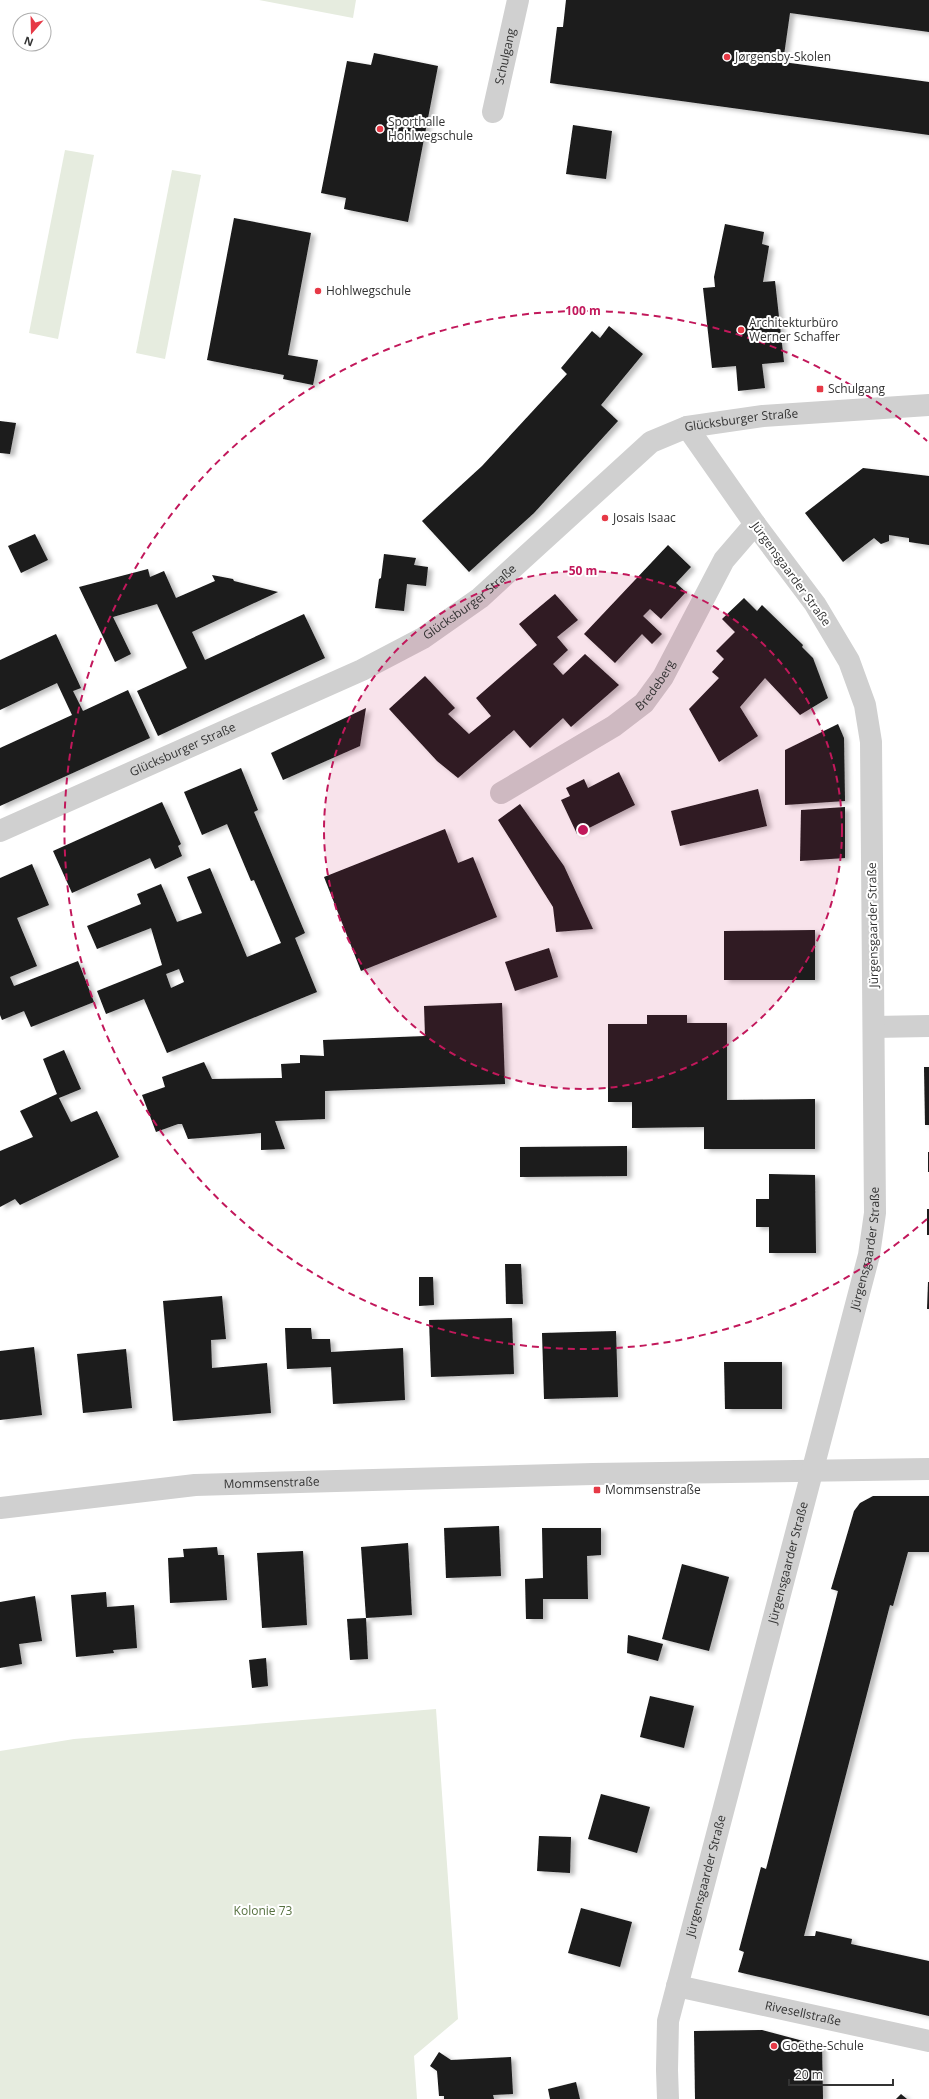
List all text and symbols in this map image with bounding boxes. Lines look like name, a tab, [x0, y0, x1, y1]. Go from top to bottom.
north arrow	[12, 12, 52, 52]
street label: Schulgang	[490, 26, 520, 86]
text: N	[22, 33, 35, 50]
place label: Jørgensby-Skolen	[734, 48, 831, 65]
marker: Jørgensby-Skolen	[722, 52, 732, 62]
place label: Sporthalle Hohlwegschule	[388, 113, 473, 144]
marker: Sporthalle Hohlwegschule	[375, 124, 385, 134]
place label: Hohlwegschule	[326, 282, 411, 299]
marker: Hohlwegschule	[313, 286, 323, 296]
text: 100 m	[565, 302, 601, 319]
place label: Architekturbüro Werner Schaffer	[749, 314, 840, 345]
marker: Architekturbüro Werner Schaffer	[736, 325, 746, 335]
place label: Schulgang	[828, 380, 886, 397]
marker: Schulgang	[815, 384, 825, 394]
street label: Glücksburger Straße	[683, 405, 799, 435]
place label: Josais Isaac	[612, 509, 676, 526]
marker: Josais Isaac	[600, 513, 610, 523]
street label: Jürgensgaarder Straße	[747, 517, 835, 630]
street label: Glücksburger Straße	[419, 560, 520, 644]
text: 50 m	[569, 562, 597, 579]
street label: Bredeberg	[632, 656, 679, 715]
street label: Glücksburger Straße	[127, 718, 239, 780]
centre of rings	[576, 823, 590, 837]
street label: Jürgensgaarder Straße	[863, 862, 882, 989]
street label: Jürgensgaarder Straße	[846, 1186, 883, 1313]
street label: Mommsenstraße	[223, 1473, 320, 1492]
place label: Mommsenstraße	[605, 1481, 701, 1498]
marker: Mommsenstraße	[592, 1485, 602, 1495]
street label: Jürgensgaarder Straße	[763, 1499, 812, 1626]
street label: Jürgensgaarder Straße	[681, 1813, 730, 1940]
park label: Kolonie 73	[234, 1902, 293, 1919]
street label: Rivesellstraße	[763, 1996, 843, 2030]
place label: Goethe-Schule	[782, 2037, 864, 2054]
marker: Goethe-Schule	[769, 2041, 779, 2051]
scale bar	[789, 2061, 893, 2087]
text: 20 m	[795, 2066, 823, 2083]

